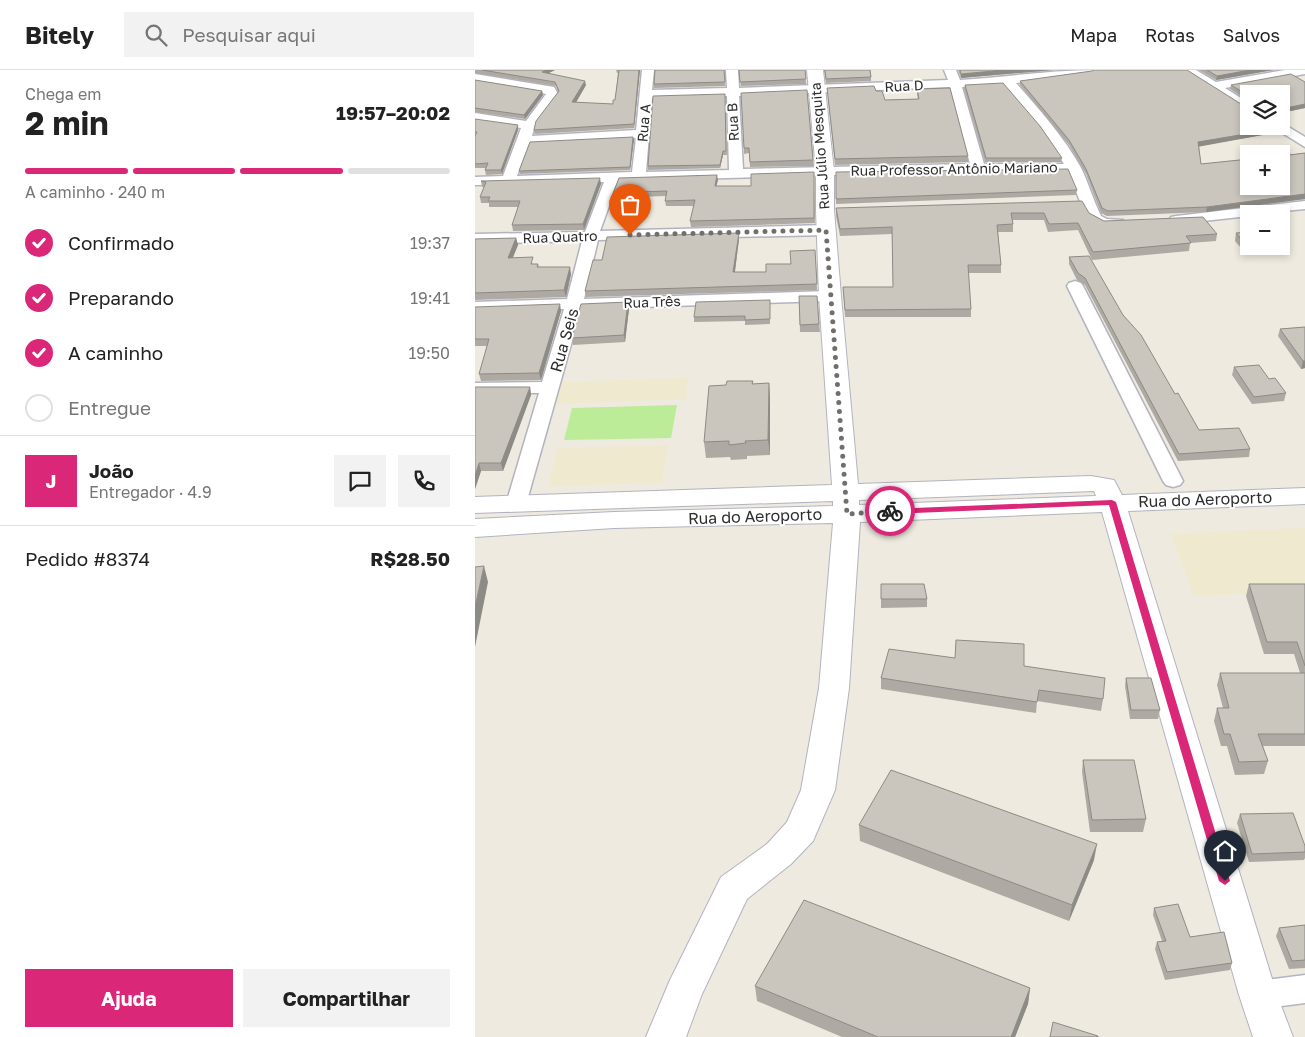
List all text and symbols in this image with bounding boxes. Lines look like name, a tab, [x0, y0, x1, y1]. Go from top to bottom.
search box	[124, 12, 474, 57]
text: Bitely	[25, 20, 94, 49]
icon: search	[142, 21, 170, 49]
text: Pesquisar aqui	[182, 23, 316, 46]
text: Mapa	[1070, 24, 1117, 46]
text: Rotas	[1145, 24, 1195, 46]
text: Salvos	[1223, 24, 1280, 46]
street label: Rua D	[884, 76, 924, 95]
street label: Rua Júlio Mesquita	[807, 82, 832, 210]
text: Chega em	[25, 84, 101, 104]
map controls	[1240, 85, 1290, 255]
button: layers	[1240, 85, 1290, 135]
text: 19:57–20:02	[336, 101, 450, 124]
street label: Rua A	[633, 102, 654, 143]
street label: Rua B	[723, 102, 742, 142]
text: 2 min	[25, 104, 109, 142]
button: +	[1240, 145, 1290, 195]
street label: Rua Professor Antônio Mariano	[850, 158, 1058, 179]
text: A caminho · 240 m	[25, 182, 165, 202]
pin	[609, 184, 651, 235]
icon: bag	[616, 191, 644, 219]
button: −	[1240, 205, 1290, 255]
street label: Rua Quatro	[522, 227, 598, 246]
icon: check	[25, 229, 53, 257]
text: Confirmado	[68, 231, 174, 254]
text: 19:37	[410, 233, 450, 253]
icon: check	[25, 284, 53, 312]
text: Preparando	[68, 286, 174, 309]
text: 19:41	[410, 288, 450, 308]
street label: Rua Três	[623, 292, 681, 311]
street label: Rua Seis	[545, 306, 583, 374]
icon: check	[25, 339, 53, 367]
text: A caminho	[68, 341, 163, 364]
text: 19:50	[409, 343, 450, 363]
text: Entregue	[68, 396, 151, 419]
button: chat	[334, 455, 386, 507]
button: phone	[398, 455, 450, 507]
text: João	[89, 459, 134, 482]
text: J	[46, 469, 56, 492]
text: Entregador · 4.9	[89, 482, 212, 502]
courier	[865, 486, 915, 536]
street label: Rua do Aeroporto	[1138, 487, 1272, 511]
icon: bike	[876, 497, 904, 525]
street label: Rua do Aeroporto	[688, 504, 822, 528]
text: Pedido #8374	[25, 547, 150, 570]
text: R$28.50	[370, 547, 450, 570]
pin	[1204, 830, 1246, 881]
icon: home	[1211, 837, 1239, 865]
button: Ajuda	[25, 969, 233, 1027]
button: Compartilhar	[243, 969, 450, 1027]

